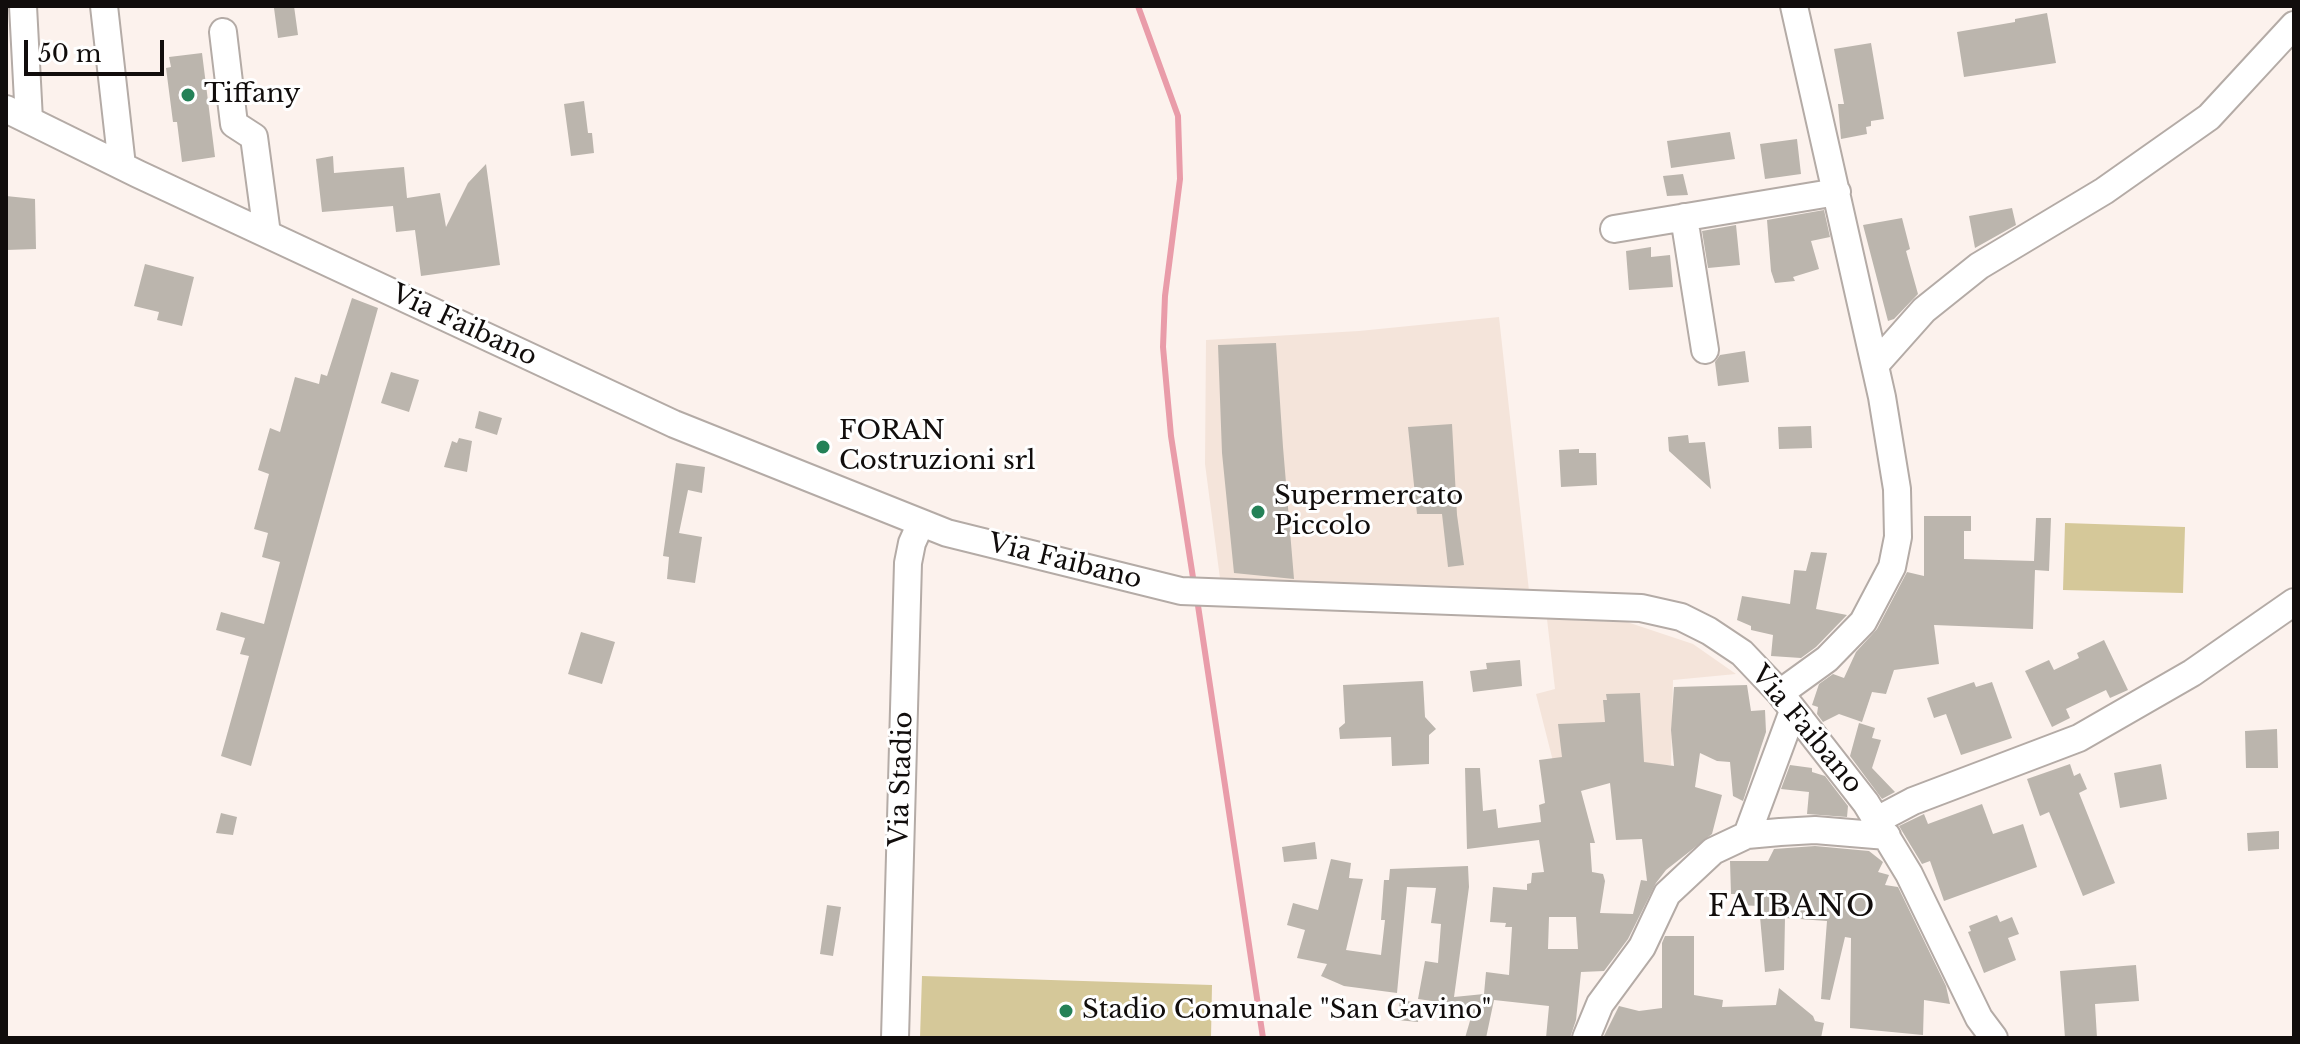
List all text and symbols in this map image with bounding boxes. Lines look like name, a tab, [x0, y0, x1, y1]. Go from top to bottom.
scale bar	[28, 24, 168, 74]
text: 50 m	[38, 39, 101, 68]
place label: Tiffany	[204, 79, 300, 111]
marker: Tiffany	[179, 86, 197, 104]
street label: Via Faibano	[386, 279, 542, 373]
place label: FORAN Costruzioni srl	[839, 416, 1036, 478]
marker: FORAN Costruzioni srl	[814, 438, 832, 456]
place label: Supermercato Piccolo	[1274, 481, 1463, 542]
marker: Supermercato Piccolo	[1249, 503, 1267, 521]
street label: Via Faibano	[985, 528, 1145, 596]
street label: Via Faibano	[1744, 660, 1868, 800]
street label: Via Stadio	[884, 711, 920, 847]
district label: FAIBANO	[1708, 890, 1876, 926]
place label: Stadio Comunale "San Gavino"	[1082, 995, 1491, 1027]
marker: Stadio Comunale "San Gavino"	[1057, 1002, 1075, 1020]

